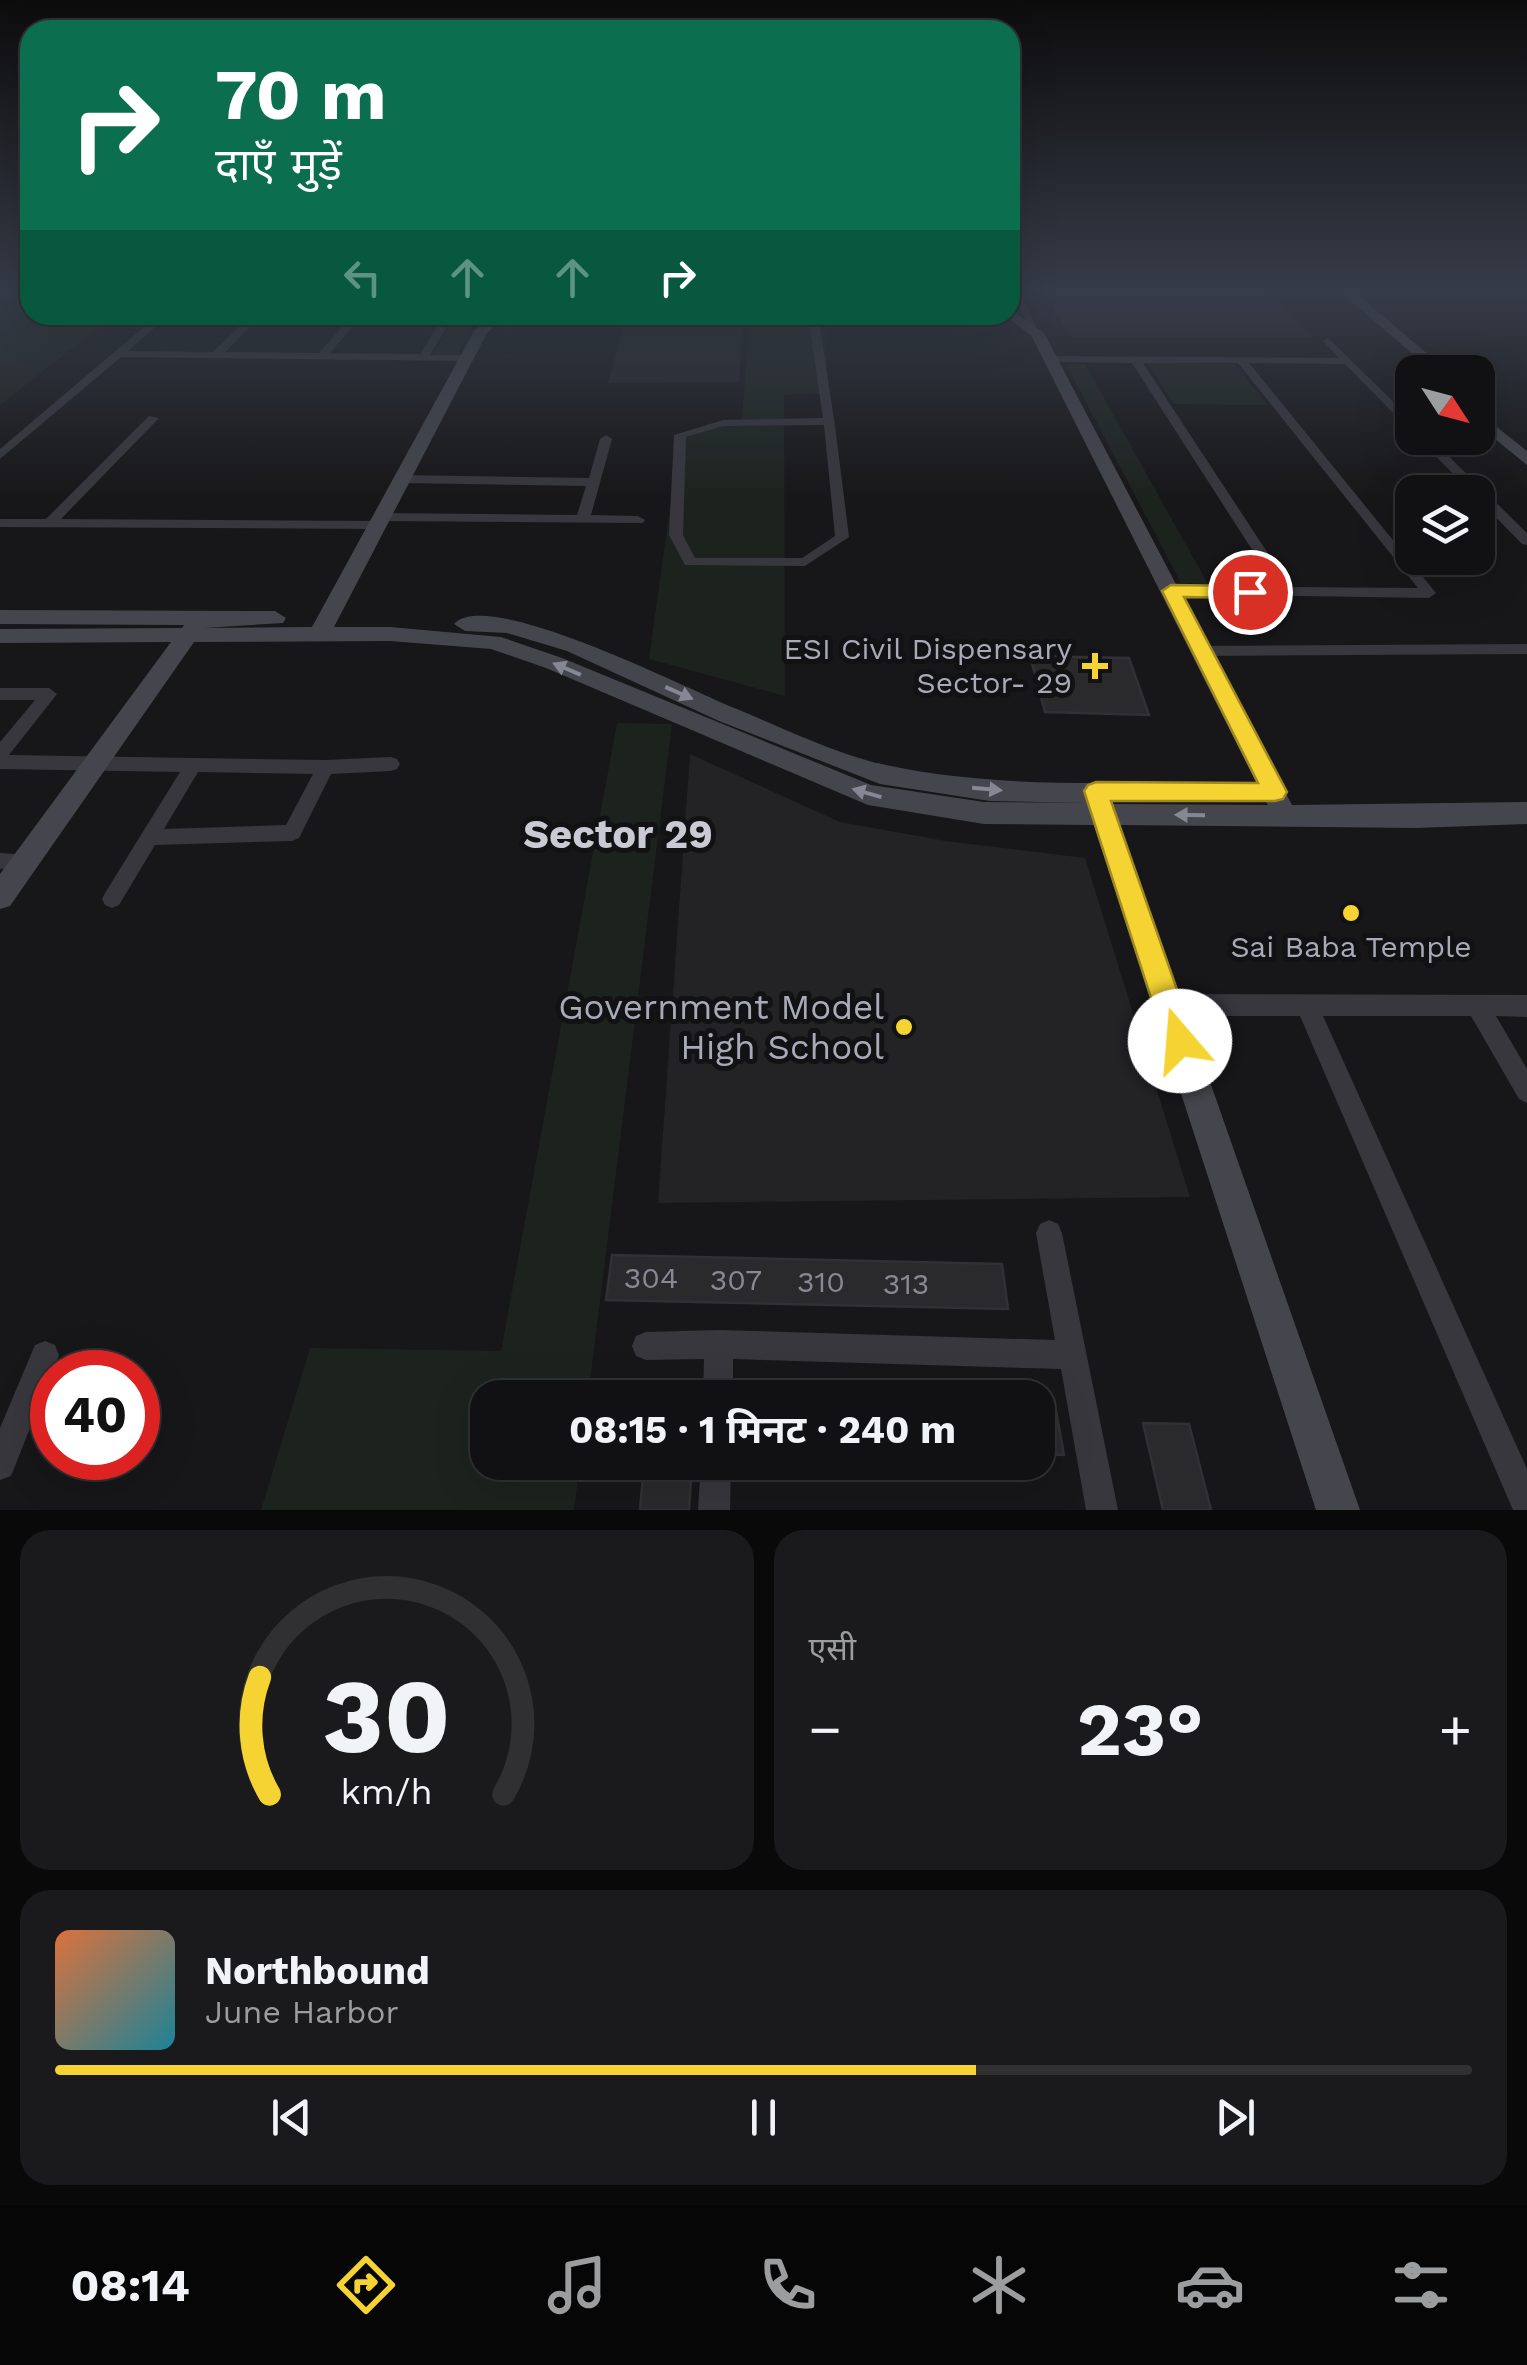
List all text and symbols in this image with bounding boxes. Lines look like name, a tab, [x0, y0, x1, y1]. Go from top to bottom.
text: 70 m	[215, 54, 387, 136]
icon: right	[50, 60, 180, 190]
text: दाएँ मुड़ें	[215, 138, 342, 191]
icon: left	[335, 250, 390, 305]
icon: ahead	[440, 250, 495, 305]
icon: ahead	[545, 250, 600, 305]
icon: right	[650, 250, 705, 305]
north arrow	[1395, 355, 1495, 455]
map controls	[1395, 355, 1495, 575]
button: layers	[1395, 475, 1495, 575]
pin	[1208, 550, 1293, 635]
icon: arrive	[1223, 565, 1278, 620]
place label: ESI Civil Dispensary Sector- 29	[784, 631, 1073, 700]
marker: ESI Civil Dispensary Sector- 29	[1082, 653, 1108, 679]
one-way arrow	[552, 661, 582, 677]
one-way arrow	[664, 685, 694, 701]
one-way arrow	[972, 782, 1004, 798]
one-way arrow	[851, 785, 882, 800]
one-way arrow	[1173, 807, 1205, 823]
district label: Sector 29	[523, 811, 713, 858]
marker: Sai Baba Temple	[1340, 902, 1362, 924]
place label: Sai Baba Temple	[1230, 929, 1472, 964]
place label: Government Model High School	[558, 986, 884, 1068]
position arrow	[1128, 989, 1232, 1093]
marker: Government Model High School	[893, 1016, 915, 1038]
house number: 304	[624, 1260, 678, 1295]
house number: 307	[710, 1262, 762, 1297]
house number: 310	[797, 1264, 845, 1299]
house number: 313	[883, 1266, 929, 1301]
speed limit sign: 40	[30, 1350, 160, 1480]
text: 08:15 · 1 मिनट · 240 m	[569, 1408, 956, 1452]
text: एसी	[809, 1630, 856, 1668]
text: 30	[322, 1655, 451, 1777]
text: 23°	[1077, 1685, 1203, 1773]
text: −	[809, 1697, 842, 1761]
text: +	[1439, 1697, 1472, 1761]
text: km/h	[341, 1771, 433, 1813]
text: Northbound	[205, 1949, 430, 1993]
text: June Harbor	[205, 1993, 399, 2031]
icon: previous	[264, 2090, 319, 2145]
icon: pause	[736, 2090, 791, 2145]
icon: next	[1208, 2090, 1263, 2145]
icon: directions	[331, 2250, 401, 2320]
icon: music	[542, 2250, 612, 2320]
icon: phone	[753, 2250, 823, 2320]
icon: climate	[964, 2250, 1034, 2320]
icon: car	[1175, 2250, 1245, 2320]
icon: filters	[1386, 2250, 1456, 2320]
text: 08:14	[71, 2259, 190, 2312]

